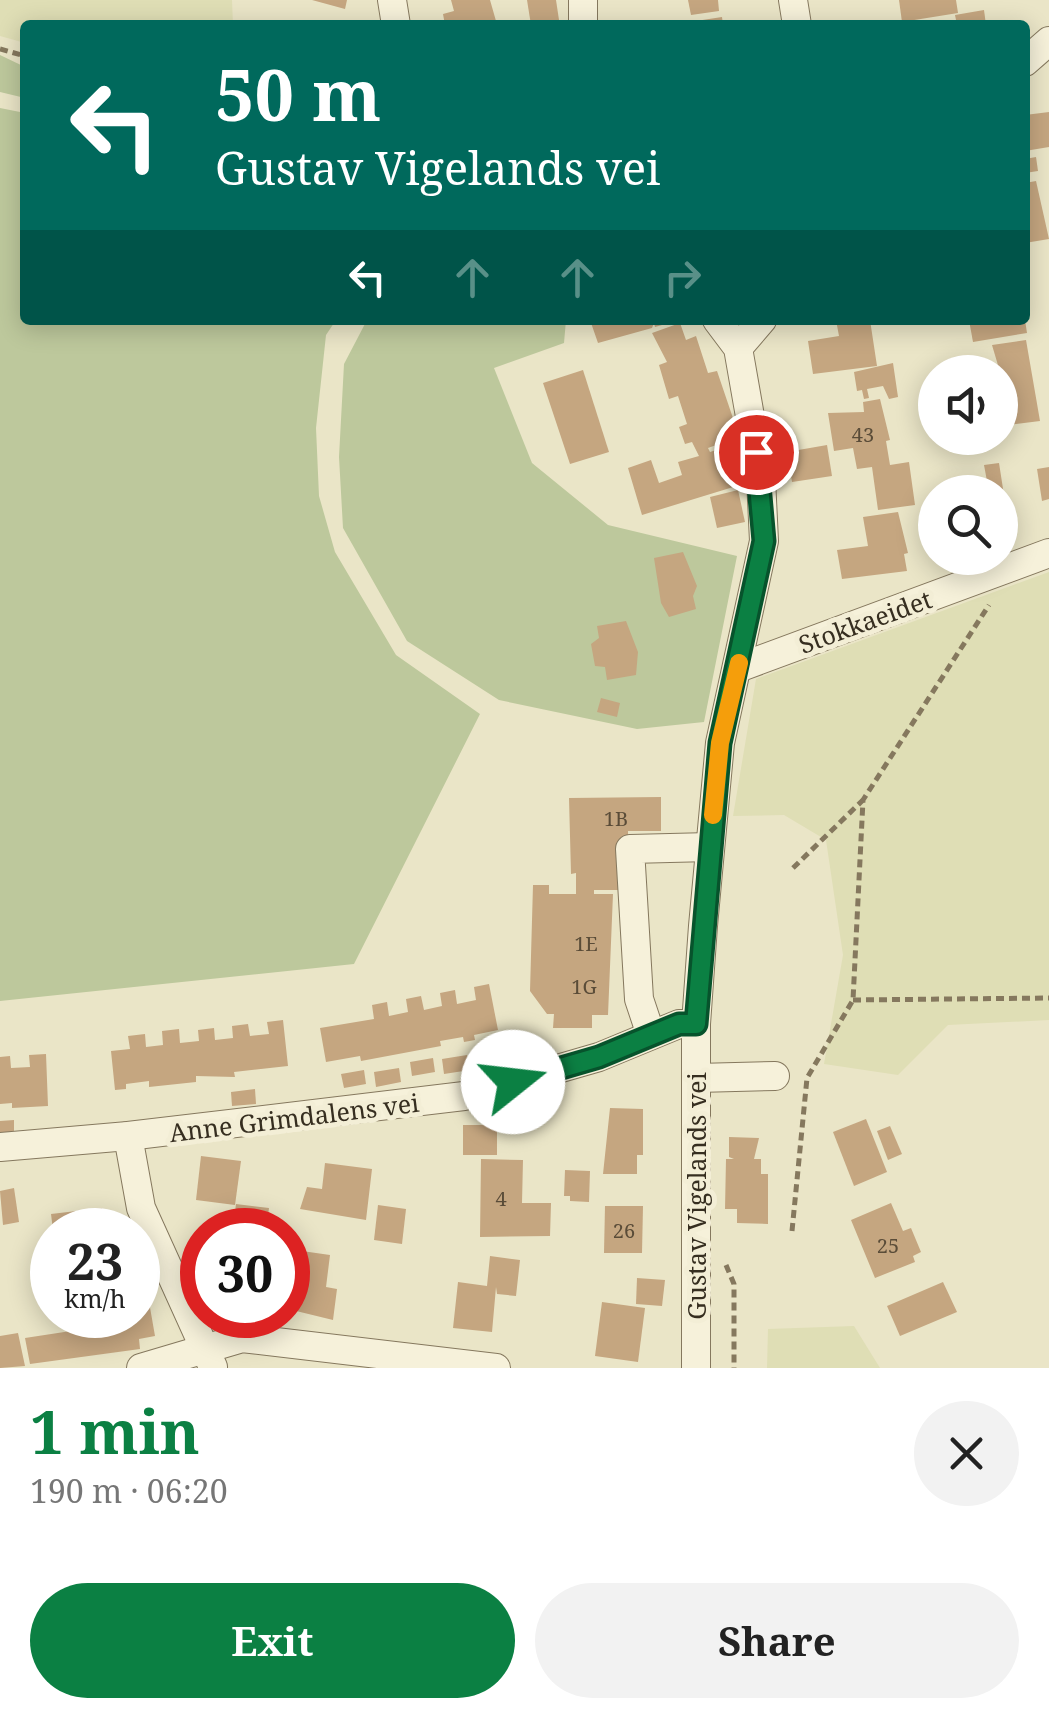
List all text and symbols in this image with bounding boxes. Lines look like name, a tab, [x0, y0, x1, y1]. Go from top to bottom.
text: 50 m	[215, 46, 381, 142]
icon: left	[50, 60, 180, 190]
text: Gustav Vigelands vei	[215, 137, 660, 198]
icon: left	[340, 250, 395, 305]
icon: ahead	[445, 250, 500, 305]
icon: ahead	[550, 250, 605, 305]
icon: right	[655, 250, 710, 305]
map controls	[918, 355, 1018, 575]
button: sound	[918, 355, 1018, 455]
pin	[714, 410, 799, 495]
house number: 43	[852, 421, 874, 448]
icon: arrive	[729, 425, 784, 480]
button: search	[918, 475, 1018, 575]
street label: Stokkaeidet	[794, 581, 936, 661]
house number: 1B	[604, 805, 628, 832]
house number: 1E	[574, 930, 598, 957]
house number: 1G	[571, 973, 597, 1000]
position arrow	[461, 1030, 565, 1134]
street label: Gustav Vigelands vei	[679, 1072, 713, 1320]
street label: Anne Grimdalens vei	[167, 1085, 421, 1149]
house number: 4	[495, 1185, 507, 1212]
speed limit sign: 30	[180, 1208, 310, 1338]
house number: 26	[613, 1217, 635, 1244]
text: 23	[67, 1227, 123, 1295]
house number: 25	[877, 1232, 899, 1259]
text: km/h	[64, 1281, 126, 1315]
text: 1 min	[30, 1390, 200, 1472]
button: close	[914, 1401, 1019, 1506]
text: 190 m · 06:20	[30, 1469, 228, 1512]
button: Exit	[30, 1583, 515, 1698]
button: Share	[535, 1583, 1019, 1698]

